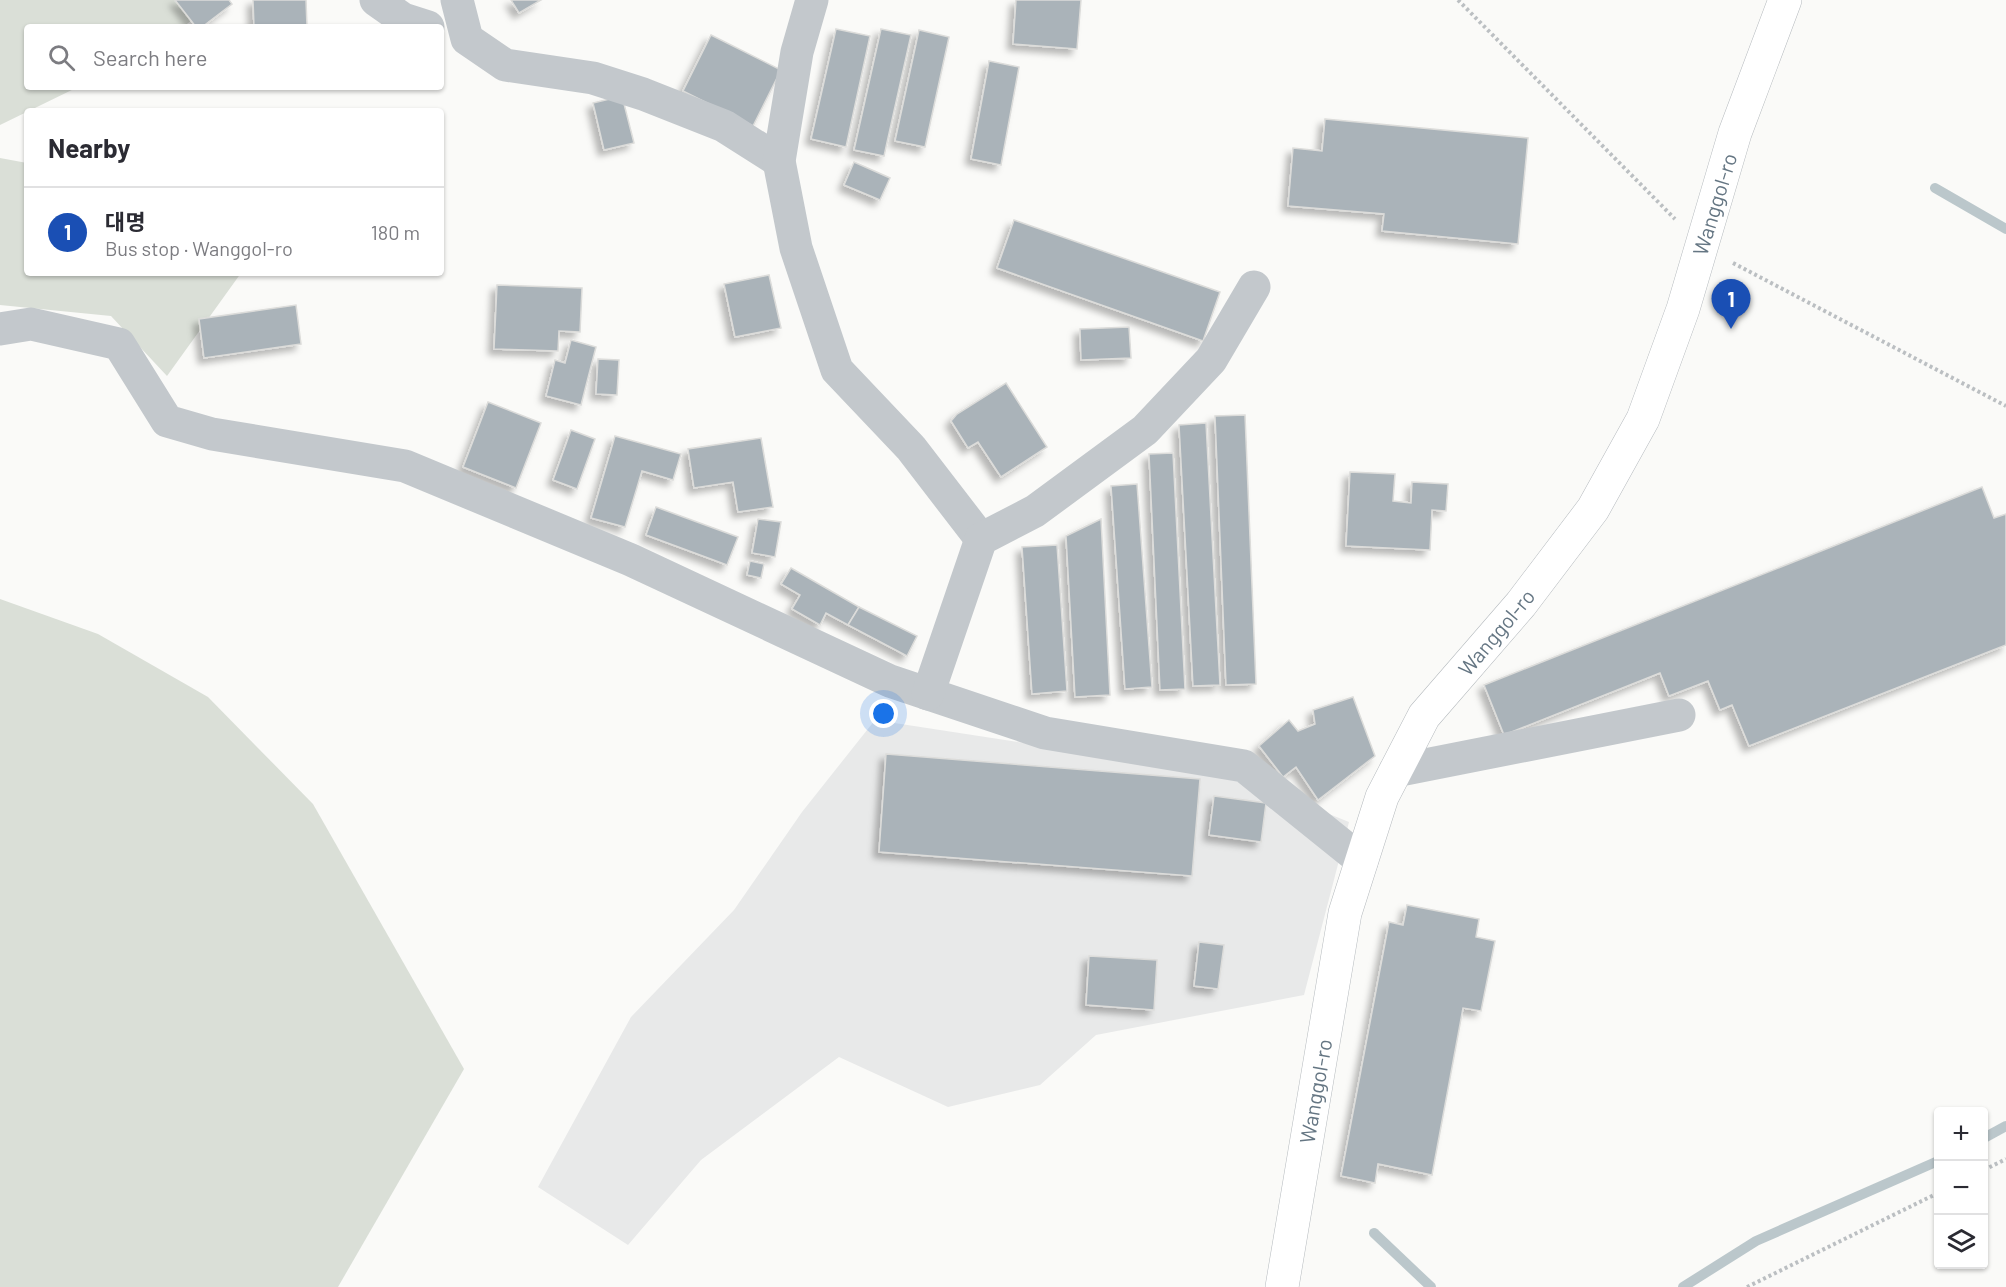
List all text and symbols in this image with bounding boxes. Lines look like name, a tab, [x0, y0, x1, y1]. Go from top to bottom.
search box	[24, 24, 444, 90]
icon: search	[45, 41, 78, 74]
text: Search here	[93, 44, 207, 70]
text: Nearby	[48, 132, 130, 163]
street label: Wanggol-ro	[1687, 150, 1741, 258]
text: 대명	[105, 208, 145, 234]
text: 1	[64, 220, 71, 244]
text: 180 m	[371, 220, 420, 244]
text: Bus stop · Wanggol-ro	[105, 236, 293, 260]
pin: 1	[1712, 280, 1750, 329]
street label: Wanggol-ro	[1453, 584, 1539, 680]
your location	[869, 699, 898, 728]
street label: Wanggol-ro	[1294, 1037, 1336, 1145]
map controls	[1934, 1107, 1988, 1269]
button: +	[1934, 1107, 1988, 1161]
button: −	[1934, 1161, 1988, 1215]
button: layers	[1934, 1215, 1988, 1269]

